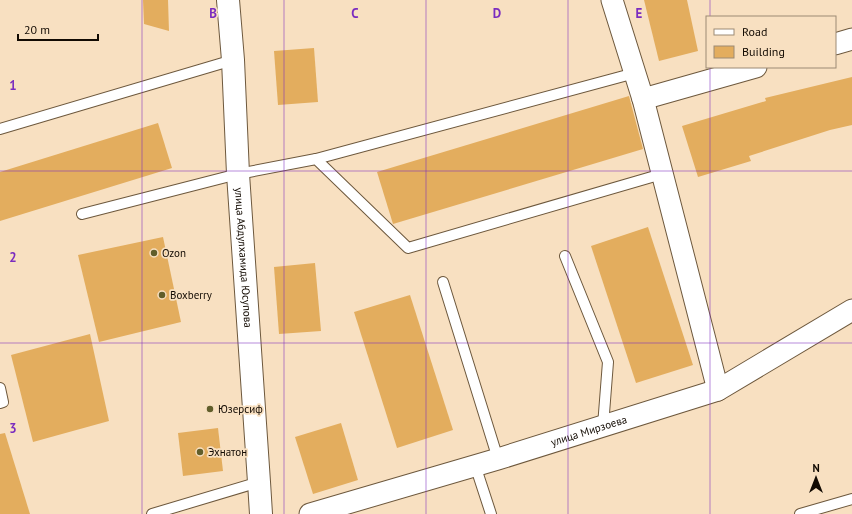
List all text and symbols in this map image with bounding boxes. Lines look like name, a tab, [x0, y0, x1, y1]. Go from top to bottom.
text: B	[209, 5, 217, 22]
text: C	[351, 5, 359, 22]
text: D	[493, 5, 501, 22]
text: E	[636, 5, 643, 22]
scale bar	[18, 16, 98, 42]
legend	[706, 16, 836, 68]
text: 20 m	[24, 22, 50, 37]
text: Road	[742, 24, 767, 39]
text: Building	[742, 44, 785, 59]
text: 1	[9, 77, 17, 94]
street label: улица Абдулхамида Юсупова	[232, 187, 255, 328]
place label: Ozon	[162, 246, 186, 260]
marker: Ozon	[149, 248, 159, 258]
text: 2	[9, 249, 17, 266]
place label: Boxberry	[170, 288, 213, 302]
marker: Boxberry	[157, 290, 167, 300]
place label: Юзерсиф	[218, 402, 263, 416]
marker: Юзерсиф	[205, 404, 215, 414]
street label: улица Мирзоева	[549, 412, 629, 449]
text: 3	[9, 420, 17, 437]
place label: Эхнатон	[208, 445, 247, 459]
marker: Эхнатон	[195, 447, 205, 457]
north arrow	[796, 458, 836, 498]
text: N	[812, 461, 820, 475]

